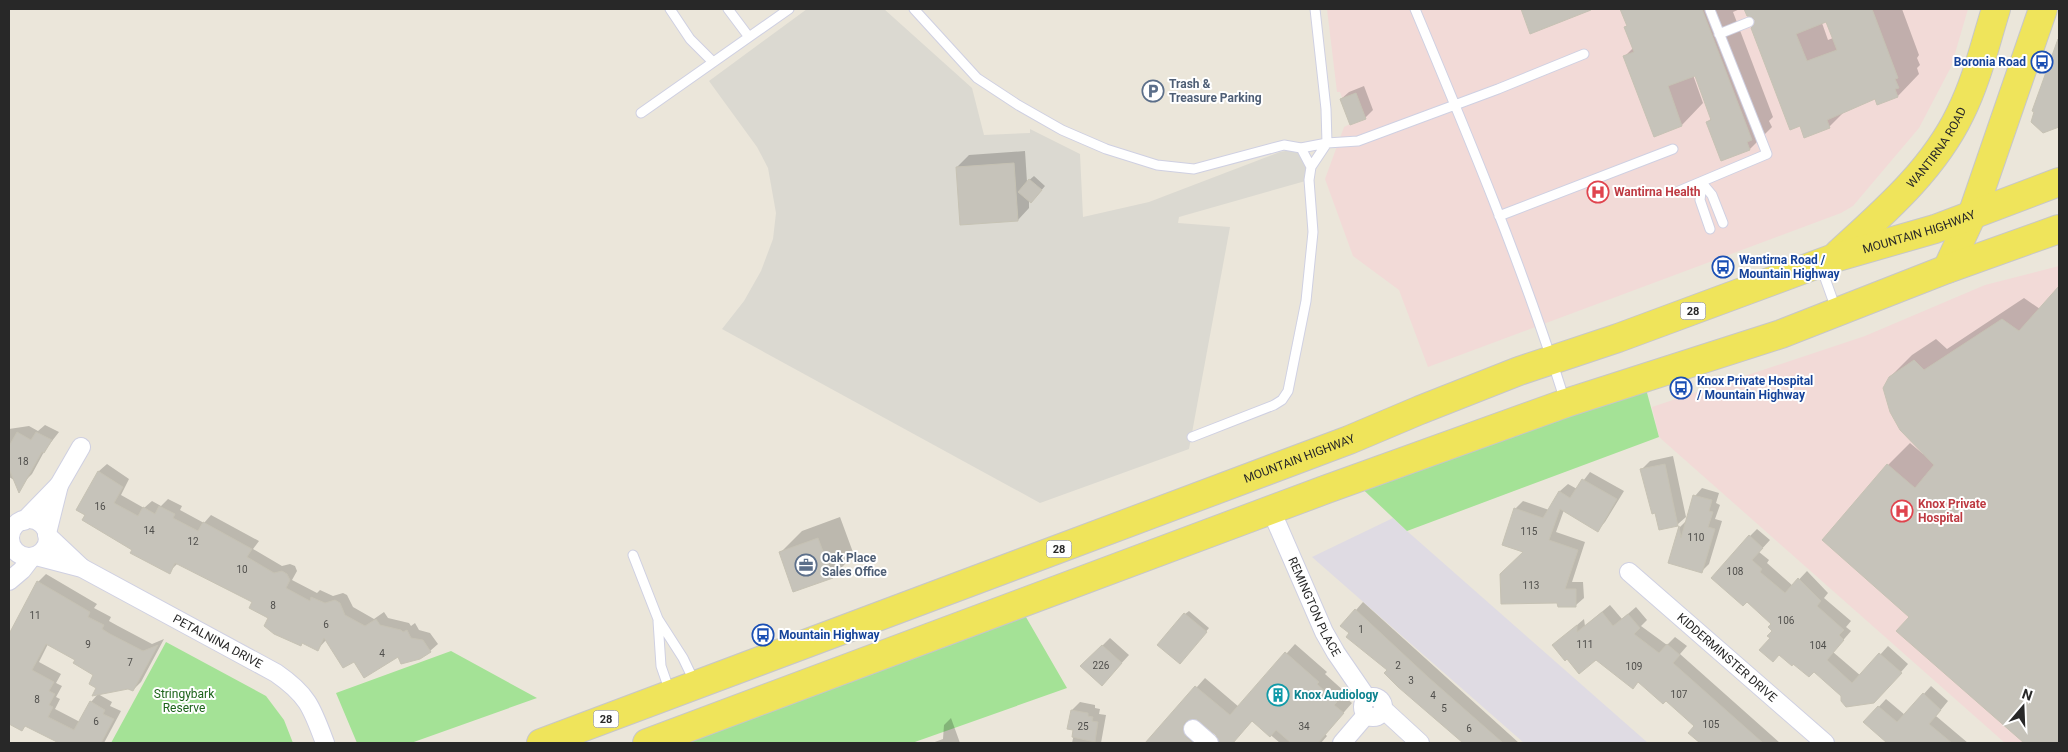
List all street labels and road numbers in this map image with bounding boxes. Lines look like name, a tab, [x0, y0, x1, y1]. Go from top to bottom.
street label: WANTIRNA ROAD	[1904, 105, 1969, 191]
street label: MOUNTAIN HIGHWAY	[1861, 207, 1978, 256]
road number: 28	[1680, 302, 1706, 320]
street label: MOUNTAIN HIGHWAY	[1242, 431, 1358, 486]
road number: 28	[1046, 540, 1072, 558]
street label: REMINGTON PLACE	[1285, 555, 1344, 659]
street label: KIDDERMINSTER DRIVE	[1674, 610, 1780, 705]
street label: PETALNINA DRIVE	[171, 612, 265, 672]
road number: 28	[594, 711, 618, 728]

